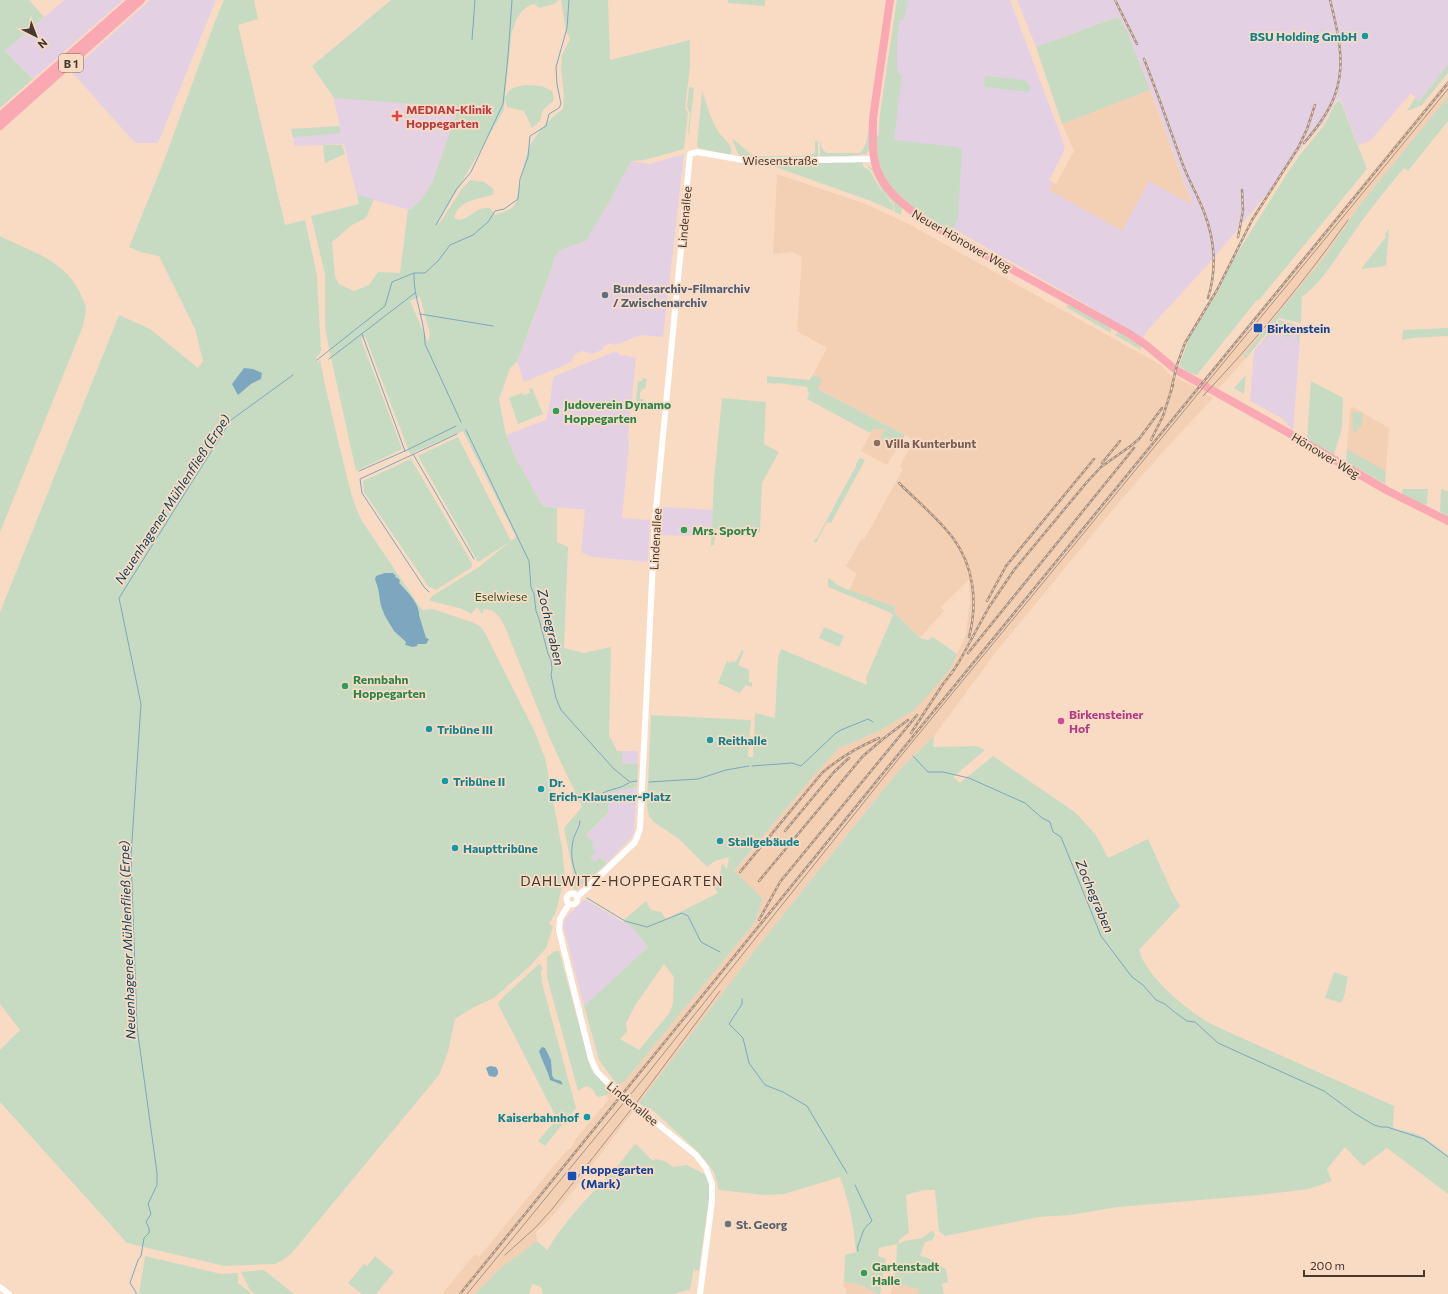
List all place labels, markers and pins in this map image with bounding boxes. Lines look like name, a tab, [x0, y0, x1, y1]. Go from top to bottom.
place label: BSU Holding GmbH	[1250, 29, 1357, 43]
marker: BSU Holding GmbH	[1360, 31, 1370, 41]
place label: MEDIAN-Klinik Hoppegarten	[406, 102, 492, 130]
marker: MEDIAN-Klinik Hoppegarten	[391, 110, 403, 122]
place label: Bundesarchiv-Filmarchiv / Zwischenarchiv	[613, 281, 751, 309]
marker: Bundesarchiv-Filmarchiv / Zwischenarchiv	[600, 290, 610, 300]
place label: Birkenstein	[1267, 321, 1330, 335]
marker: Birkenstein	[1252, 322, 1264, 334]
place label: Judoverein Dynamo Hoppegarten	[564, 397, 671, 425]
marker: Judoverein Dynamo Hoppegarten	[551, 406, 561, 416]
place label: Villa Kunterbunt	[885, 436, 976, 450]
marker: Villa Kunterbunt	[872, 438, 882, 448]
place label: Mrs. Sporty	[692, 523, 758, 537]
marker: Mrs. Sporty	[679, 525, 689, 535]
place label: Rennbahn Hoppegarten	[353, 672, 426, 700]
marker: Rennbahn Hoppegarten	[340, 681, 350, 691]
place label: Birkensteiner Hof	[1069, 707, 1144, 735]
marker: Birkensteiner Hof	[1056, 716, 1066, 726]
place label: Tribüne III	[437, 722, 493, 736]
marker: Tribüne III	[424, 724, 434, 734]
place label: Reithalle	[718, 733, 767, 747]
marker: Reithalle	[705, 735, 715, 745]
place label: Tribüne II	[453, 774, 505, 788]
place label: Dr. Erich-Klausener-Platz	[549, 775, 671, 803]
marker: Tribüne II	[440, 776, 450, 786]
marker: Dr. Erich-Klausener-Platz	[536, 784, 546, 794]
place label: Stallgebäude	[728, 834, 799, 848]
marker: Stallgebäude	[715, 836, 725, 846]
place label: Haupttribüne	[463, 841, 538, 855]
marker: Haupttribüne	[450, 843, 460, 853]
place label: Kaiserbahnhof	[498, 1110, 579, 1124]
marker: Kaiserbahnhof	[582, 1112, 592, 1122]
place label: Hoppegarten (Mark)	[581, 1162, 654, 1190]
marker: Hoppegarten (Mark)	[566, 1170, 578, 1182]
place label: St. Georg	[736, 1217, 788, 1231]
marker: St. Georg	[723, 1219, 733, 1229]
place label: Gartenstadt Halle	[872, 1259, 939, 1287]
marker: Gartenstadt Halle	[859, 1268, 869, 1278]

